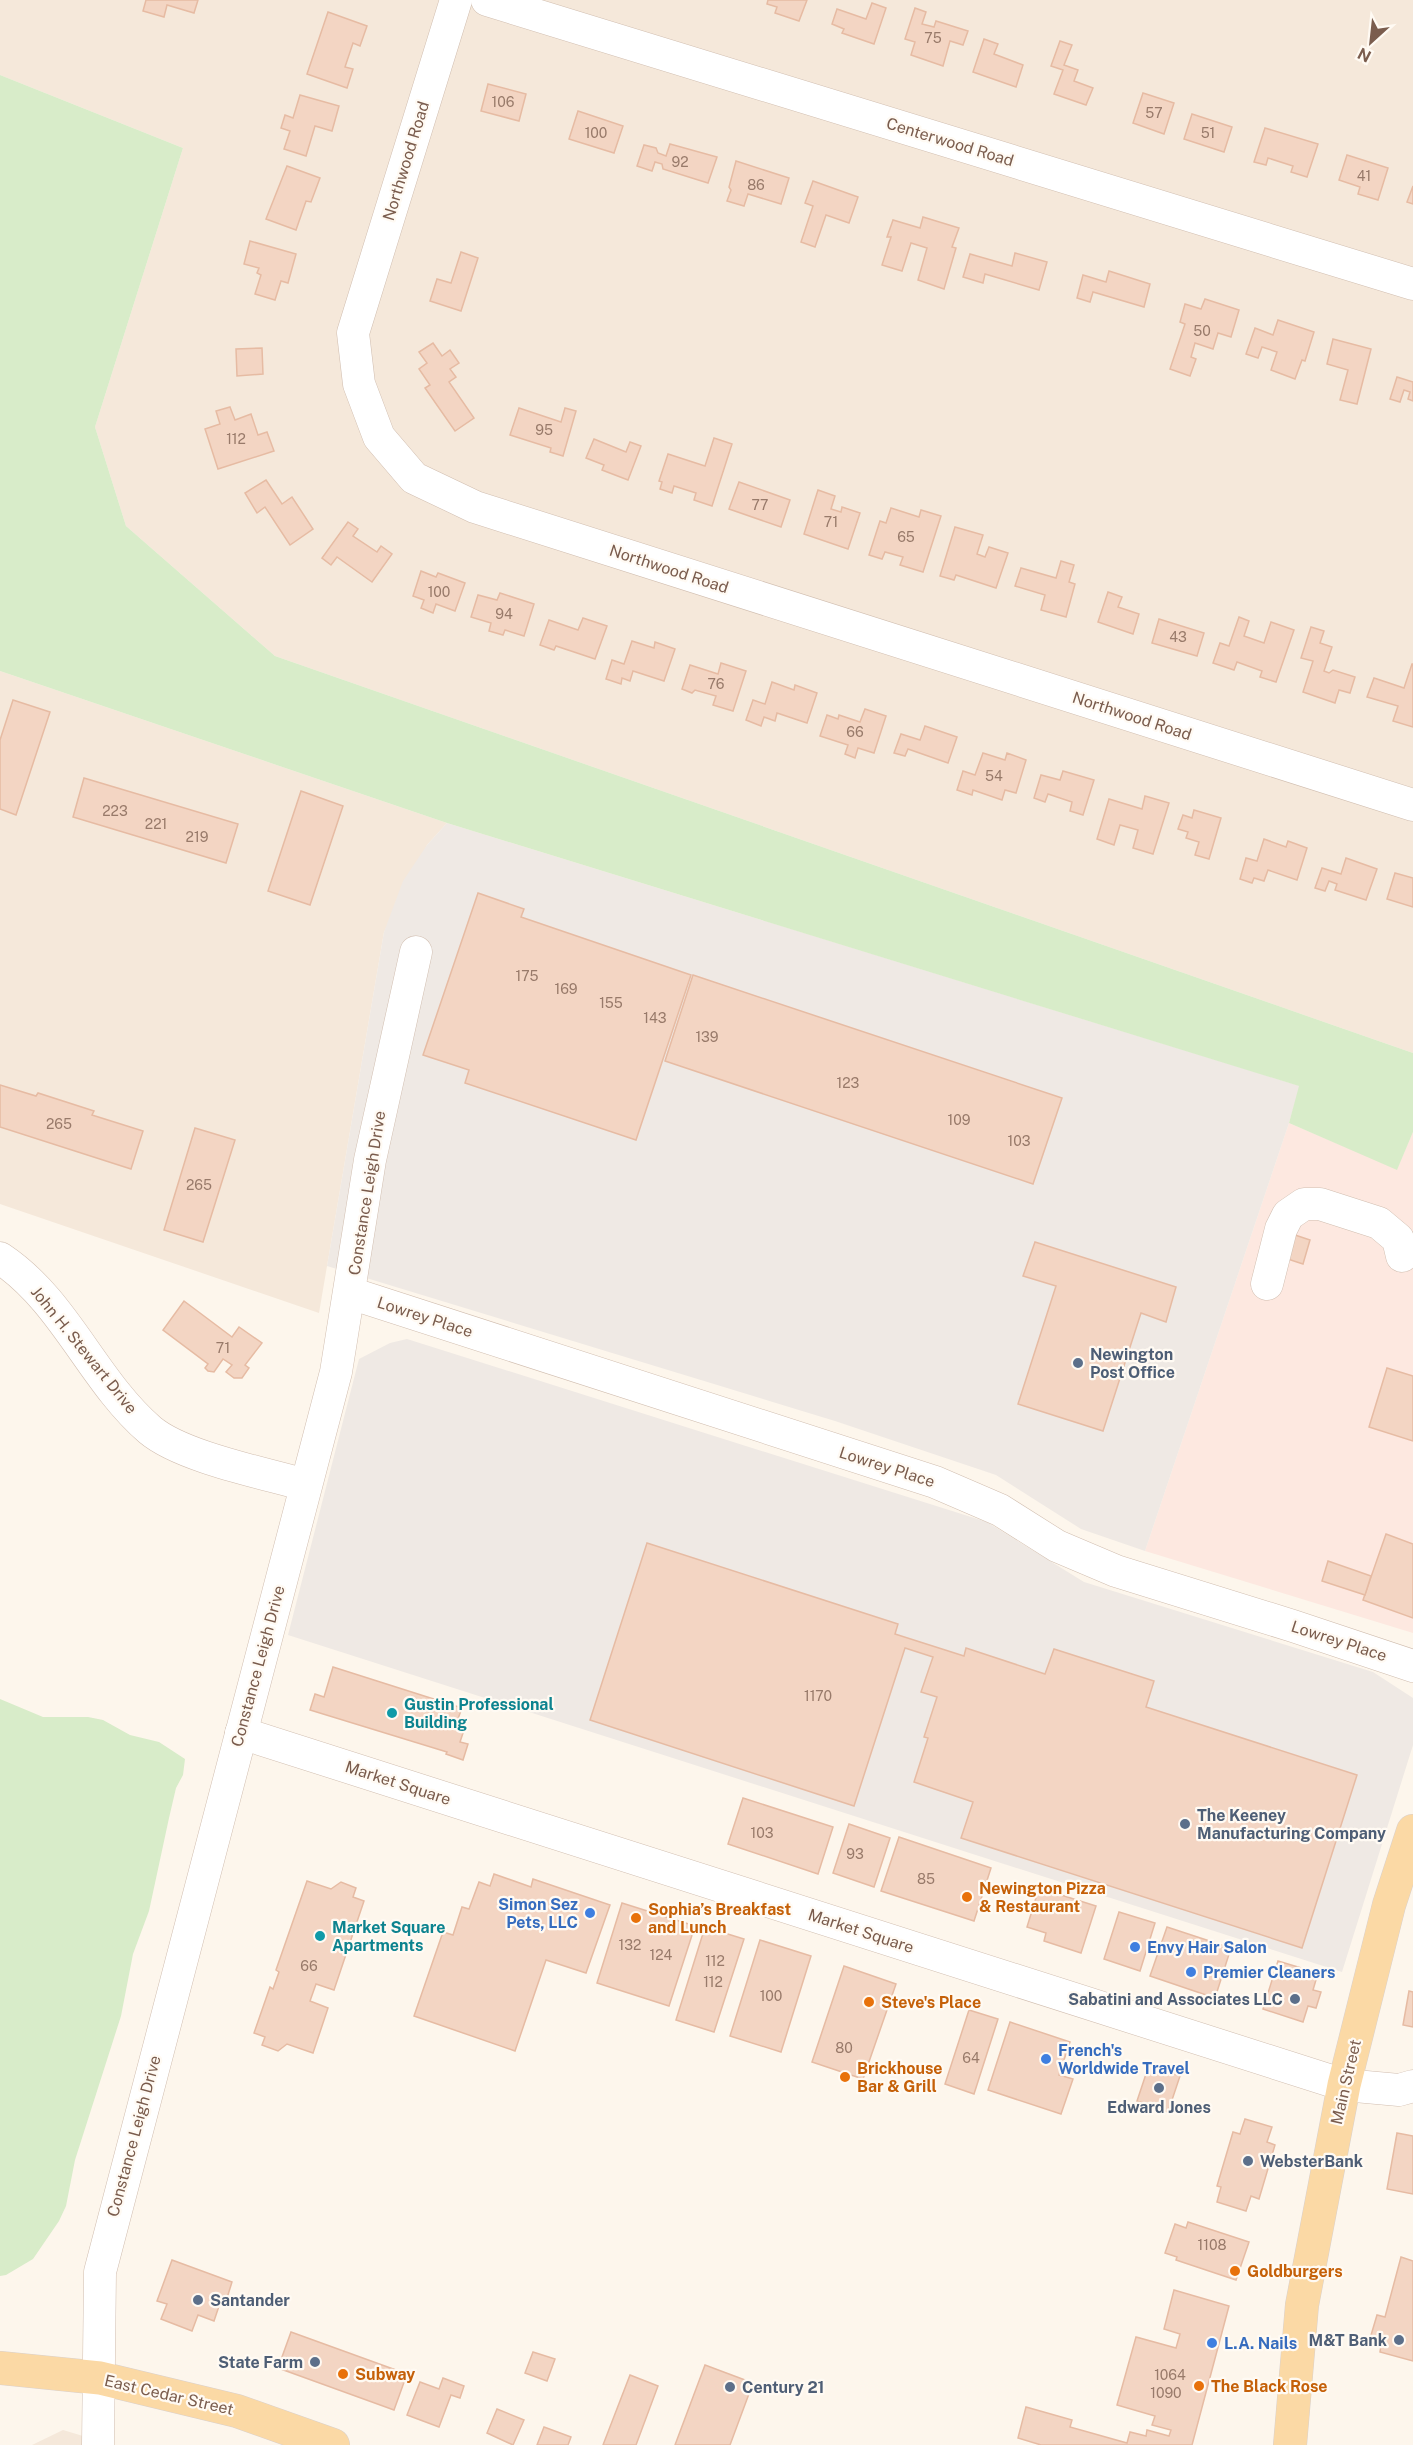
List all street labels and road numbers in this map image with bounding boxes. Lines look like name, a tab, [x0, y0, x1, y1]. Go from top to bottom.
street label: Northwood Road	[379, 99, 433, 223]
street label: Centerwood Road	[884, 114, 1016, 170]
street label: Northwood Road	[607, 541, 731, 597]
street label: Northwood Road	[1070, 688, 1194, 744]
street label: Constance Leigh Drive	[345, 1109, 389, 1277]
street label: John H. Stewart Drive	[27, 1283, 141, 1417]
street label: Lowrey Place	[375, 1293, 475, 1341]
street label: Lowrey Place	[837, 1443, 937, 1491]
street label: Constance Leigh Drive	[227, 1583, 289, 1749]
street label: Lowrey Place	[1289, 1617, 1389, 1665]
street label: Market Square	[343, 1757, 453, 1809]
street label: Market Square	[806, 1905, 916, 1957]
street label: Main Street	[1327, 2038, 1365, 2126]
street label: Constance Leigh Drive	[103, 2053, 165, 2219]
street label: East Cedar Street	[103, 2371, 235, 2419]

